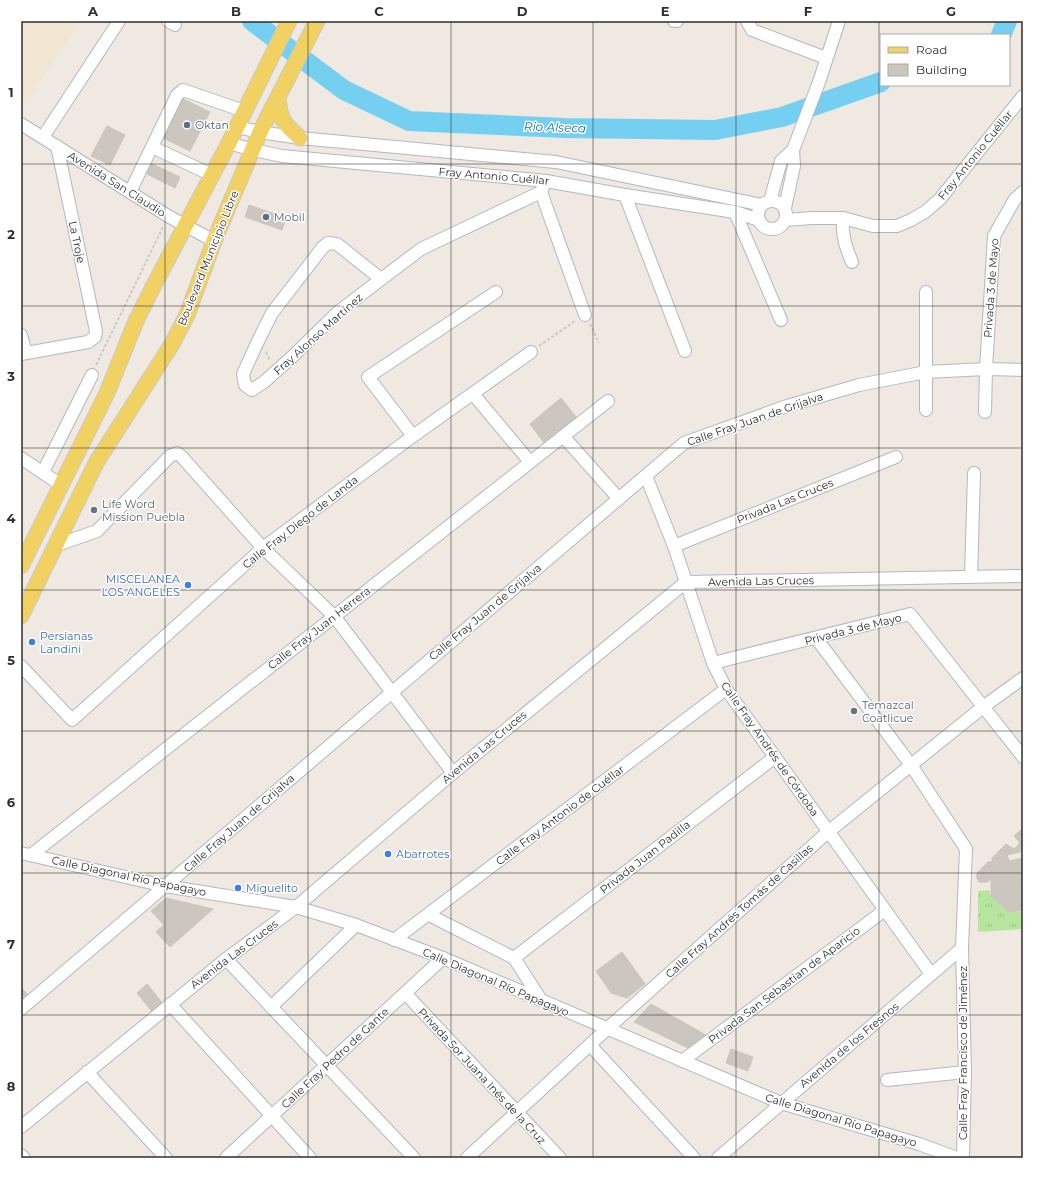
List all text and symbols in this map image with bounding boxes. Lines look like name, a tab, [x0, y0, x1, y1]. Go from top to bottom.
text: A	[87, 3, 99, 19]
text: B	[231, 3, 241, 19]
text: C	[374, 3, 384, 19]
text: D	[517, 3, 528, 19]
text: E	[661, 3, 670, 19]
text: F	[804, 3, 812, 19]
text: G	[946, 3, 956, 19]
legend	[880, 34, 1010, 86]
text: Road	[916, 42, 947, 57]
text: Building	[916, 62, 967, 77]
text: 1	[8, 84, 14, 100]
street label: Fray Antonio Cuéllar	[935, 107, 1015, 203]
place label: Oktan	[195, 118, 229, 132]
water label: Rio Alseca	[524, 118, 586, 136]
marker: Oktan	[182, 120, 192, 130]
street label: Avenida San Claudio	[65, 148, 169, 220]
street label: Fray Antonio Cuéllar	[438, 164, 550, 188]
street label: Boulevard Municipio Libre	[174, 188, 242, 328]
place label: Mobil	[274, 210, 305, 224]
marker: Mobil	[261, 212, 271, 222]
street label: La Troje	[66, 220, 88, 265]
text: 2	[7, 226, 15, 242]
street label: Privada 3 de Mayo	[981, 238, 1001, 338]
street label: Fray Alonso Martínez	[271, 290, 366, 378]
text: 3	[6, 368, 15, 384]
street label: Calle Fray Juan de Grijalva	[685, 389, 825, 449]
street label: Calle Fray Diego de Landa	[239, 472, 361, 572]
street label: Privada Las Cruces	[735, 475, 836, 527]
place label: Life Word Mission Puebla	[102, 497, 185, 524]
marker: Life Word Mission Puebla	[89, 505, 99, 515]
text: 4	[7, 510, 16, 526]
street label: Calle Fray Juan de Grijalva	[426, 561, 544, 663]
place label: MISCELANEA LOS ANGELES	[102, 572, 180, 599]
street label: Avenida Las Cruces	[708, 573, 815, 589]
marker: MISCELANEA LOS ANGELES	[183, 580, 193, 590]
street label: Calle Fray Juan Herrera	[265, 584, 373, 672]
street label: Privada 3 de Mayo	[803, 610, 903, 648]
place label: Persianas Landini	[40, 629, 94, 656]
marker: Persianas Landini	[27, 637, 37, 647]
text: 5	[7, 652, 15, 668]
street label: Calle Fray Andrés de Córdoba	[718, 679, 822, 819]
place label: Temazcal Coatlicue	[862, 698, 914, 725]
marker: Temazcal Coatlicue	[849, 706, 859, 716]
street label: Avenida Las Cruces	[439, 707, 530, 786]
street label: Calle Fray Antonio de Cuéllar	[493, 762, 627, 868]
street label: Calle Fray Juan de Grijalva	[181, 771, 297, 875]
text: 6	[7, 794, 16, 810]
street label: Privada Juan Padilla	[597, 817, 693, 897]
street label: Calle Fray Andrés Tomás de Casillas	[662, 841, 816, 981]
place label: Abarrotes	[396, 847, 450, 861]
marker: Abarrotes	[383, 849, 393, 859]
street label: Calle Diagonal Río Papagayo	[50, 853, 208, 899]
place label: Miguelito	[246, 881, 298, 895]
marker: Miguelito	[233, 883, 243, 893]
street label: Avenida Las Cruces	[187, 916, 281, 992]
street label: Privada San Sebastian de Aparicio	[705, 923, 863, 1047]
text: 7	[7, 936, 15, 952]
street label: Calle Diagonal Río Papagayo	[421, 945, 571, 1019]
street label: Calle Fray Francisco de Jiménez	[956, 966, 970, 1140]
street label: Avenida de los Fresnos	[797, 999, 902, 1091]
street label: Calle Fray Pedro de Gante	[278, 1004, 392, 1111]
street label: Privada Sor Juana Inés de la Cruz	[415, 1005, 549, 1147]
text: 8	[7, 1078, 16, 1094]
street label: Calle Diagonal Río Papagayo	[764, 1090, 919, 1150]

